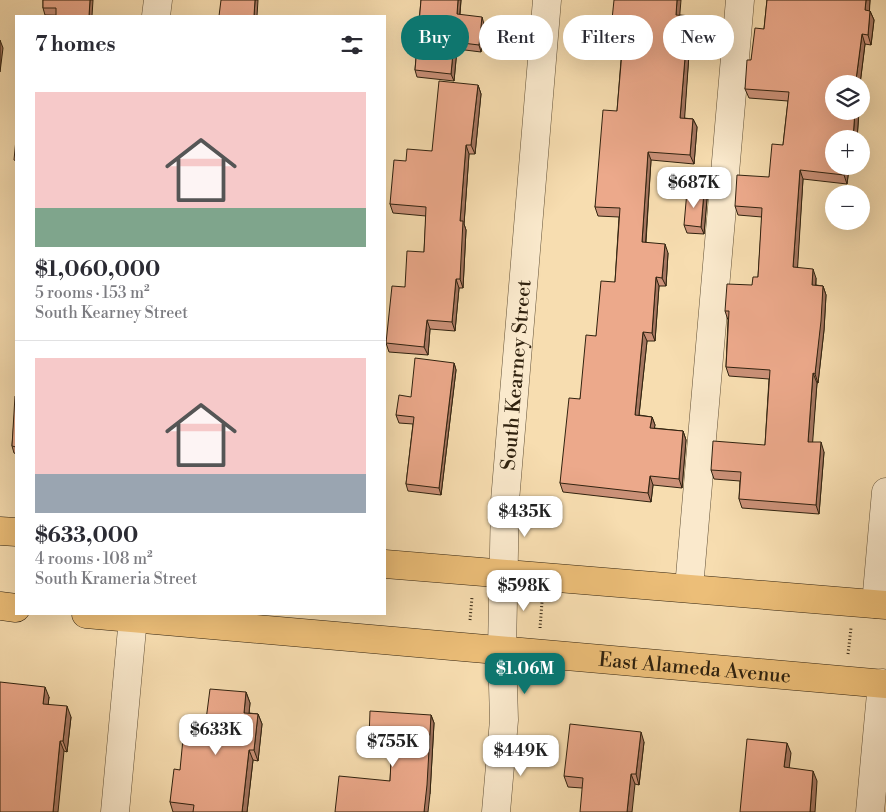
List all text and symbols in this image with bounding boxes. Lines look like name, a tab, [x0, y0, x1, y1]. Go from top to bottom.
chip: Buy	[401, 15, 469, 60]
chip: Rent	[479, 15, 553, 60]
chip: Filters	[563, 15, 653, 60]
chip: New	[663, 15, 734, 60]
icon: filters	[338, 31, 366, 59]
text: 7 homes	[35, 32, 116, 58]
map controls	[825, 75, 870, 230]
button: layers	[825, 75, 870, 120]
icon: home	[156, 125, 246, 215]
button: +	[825, 130, 870, 175]
pin: $687K	[659, 166, 729, 209]
text: $687K	[668, 173, 720, 193]
button: −	[825, 185, 870, 230]
text: $1,060,000	[35, 257, 160, 283]
street label: South Kearney Street	[497, 279, 538, 471]
text: 5 rooms · 153 m²	[35, 283, 150, 303]
text: South Kearney Street	[35, 303, 188, 323]
icon: home	[156, 390, 246, 480]
pin: $435K	[490, 496, 560, 538]
text: $435K	[499, 502, 551, 522]
text: $633,000	[35, 523, 138, 549]
text: 4 rooms · 108 m²	[35, 549, 153, 569]
text: South Krameria Street	[35, 569, 197, 589]
pin: $598K	[489, 570, 559, 612]
text: $598K	[498, 576, 550, 596]
street label: East Alameda Avenue	[597, 648, 792, 690]
pin: $1.06M	[484, 652, 566, 695]
text: $1.06M	[496, 659, 554, 679]
pin: $633K	[181, 714, 251, 756]
text: $633K	[190, 720, 242, 740]
pin: $755K	[358, 726, 428, 768]
text: $755K	[367, 732, 419, 752]
pin: $449K	[486, 734, 556, 777]
text: $449K	[494, 741, 548, 761]

